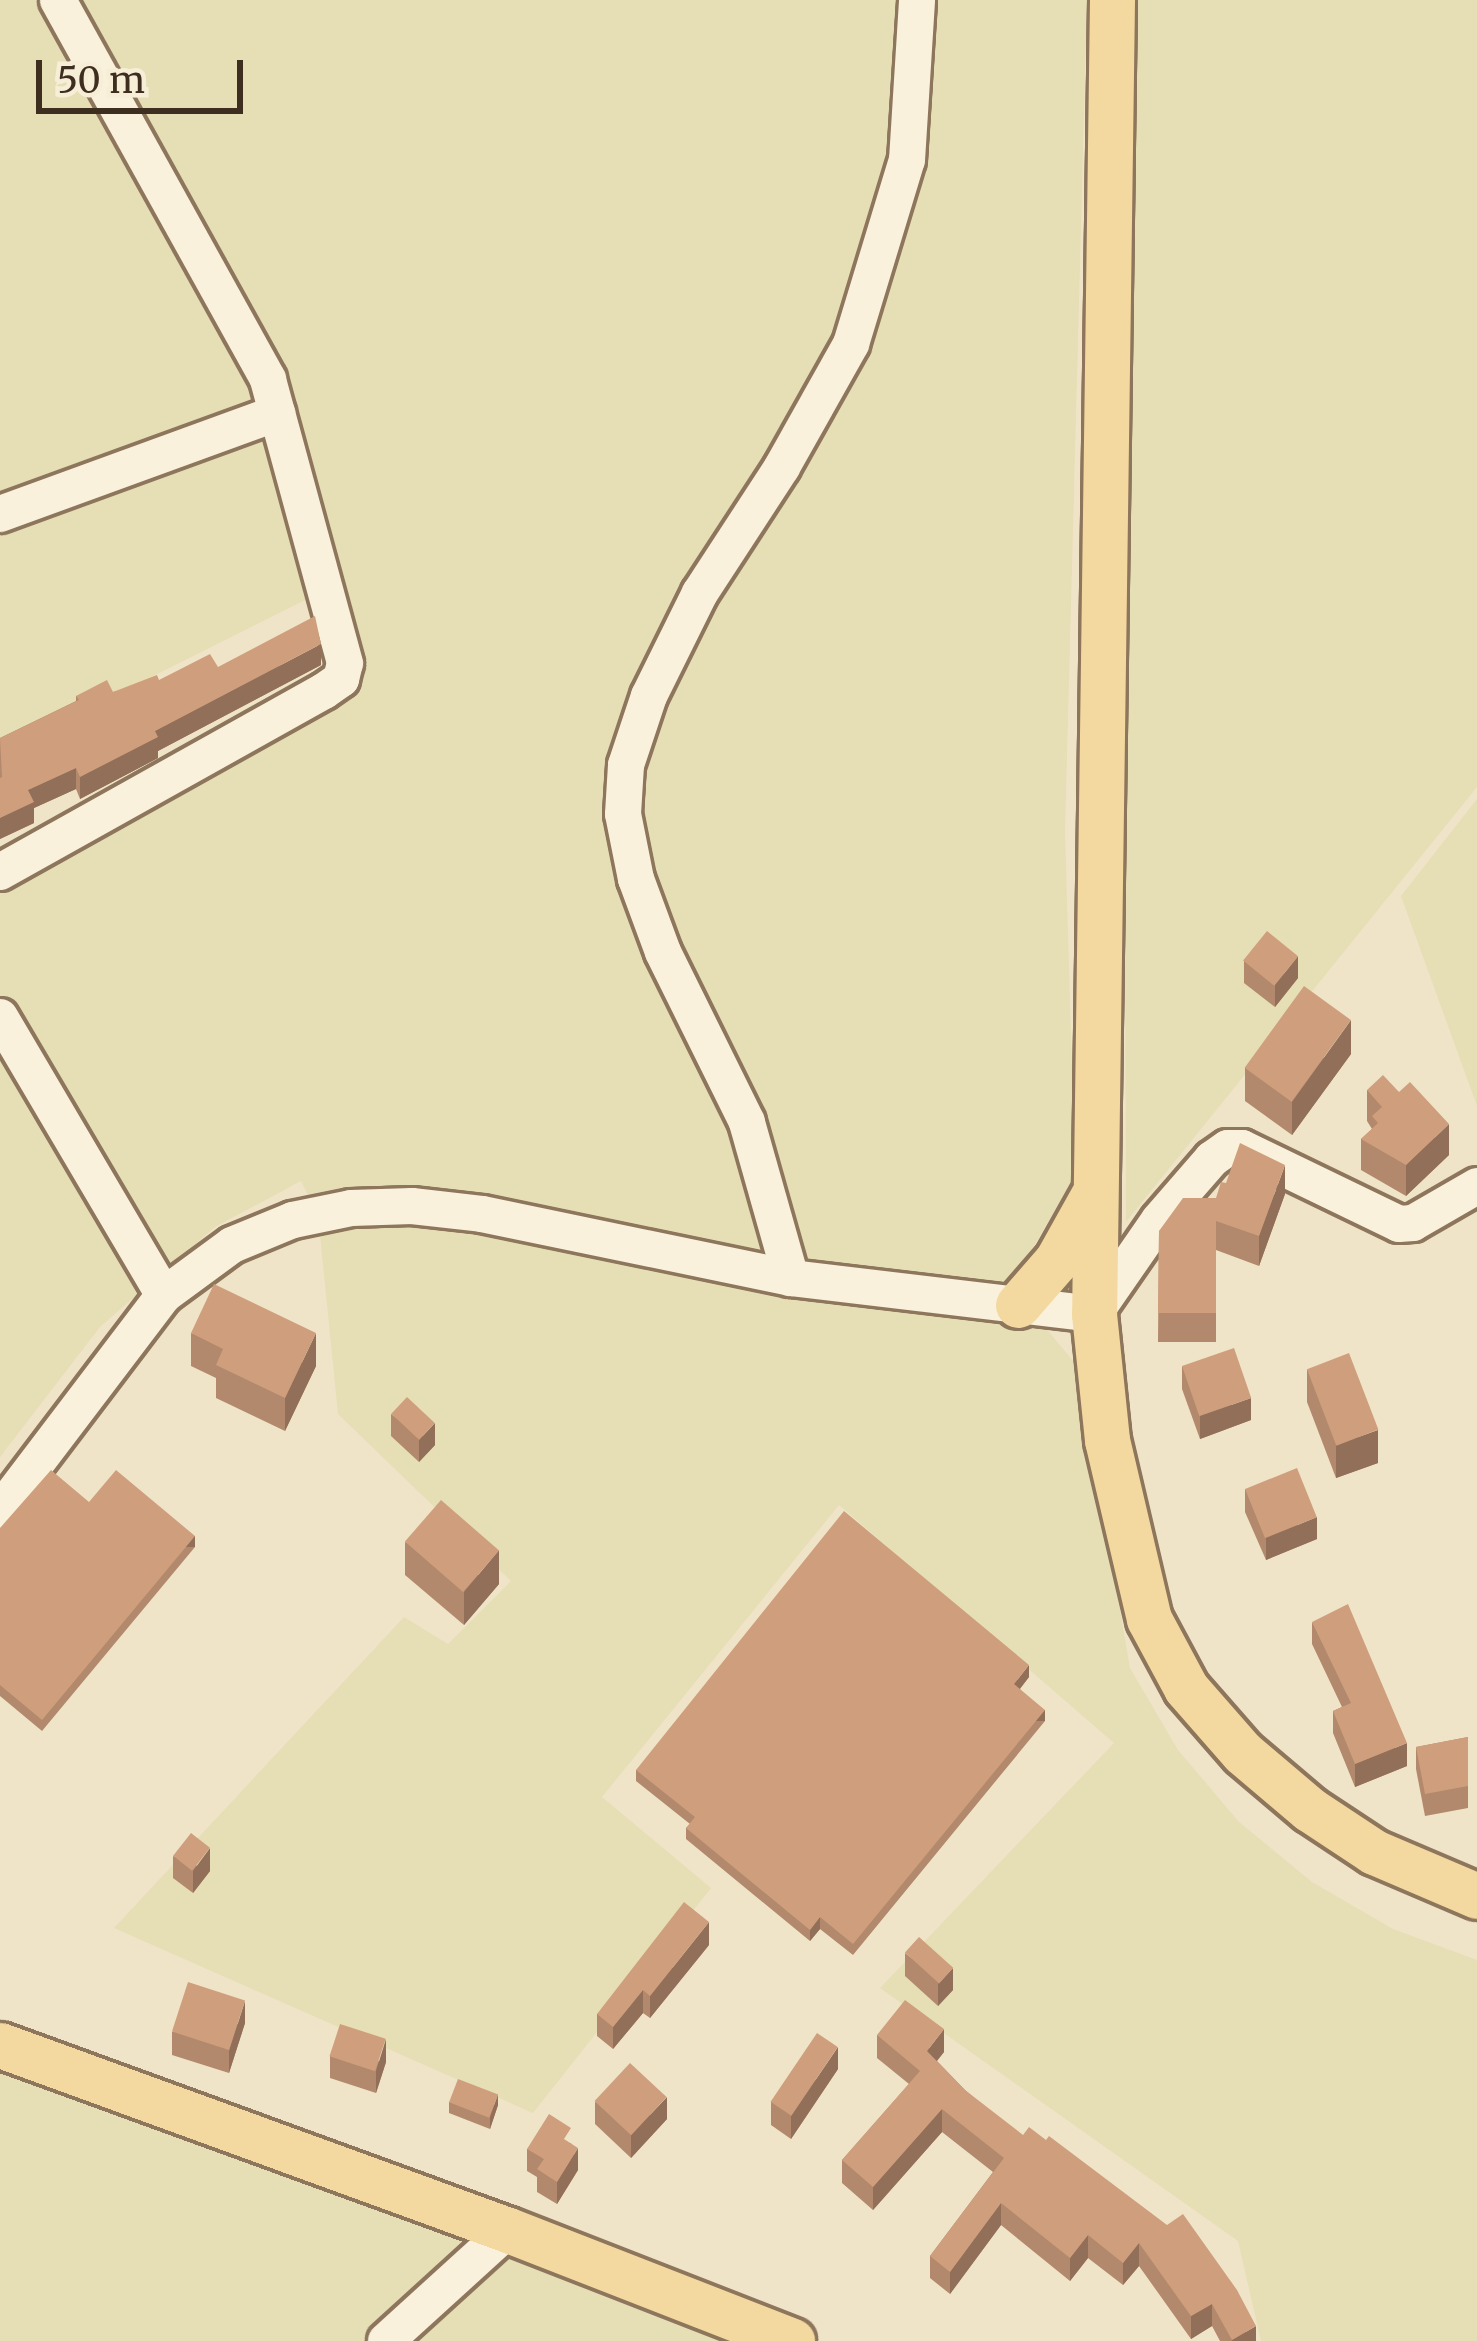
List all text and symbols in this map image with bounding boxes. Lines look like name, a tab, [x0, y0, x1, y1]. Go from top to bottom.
scale bar	[42, 36, 249, 110]
text: 50 m	[57, 58, 145, 103]

